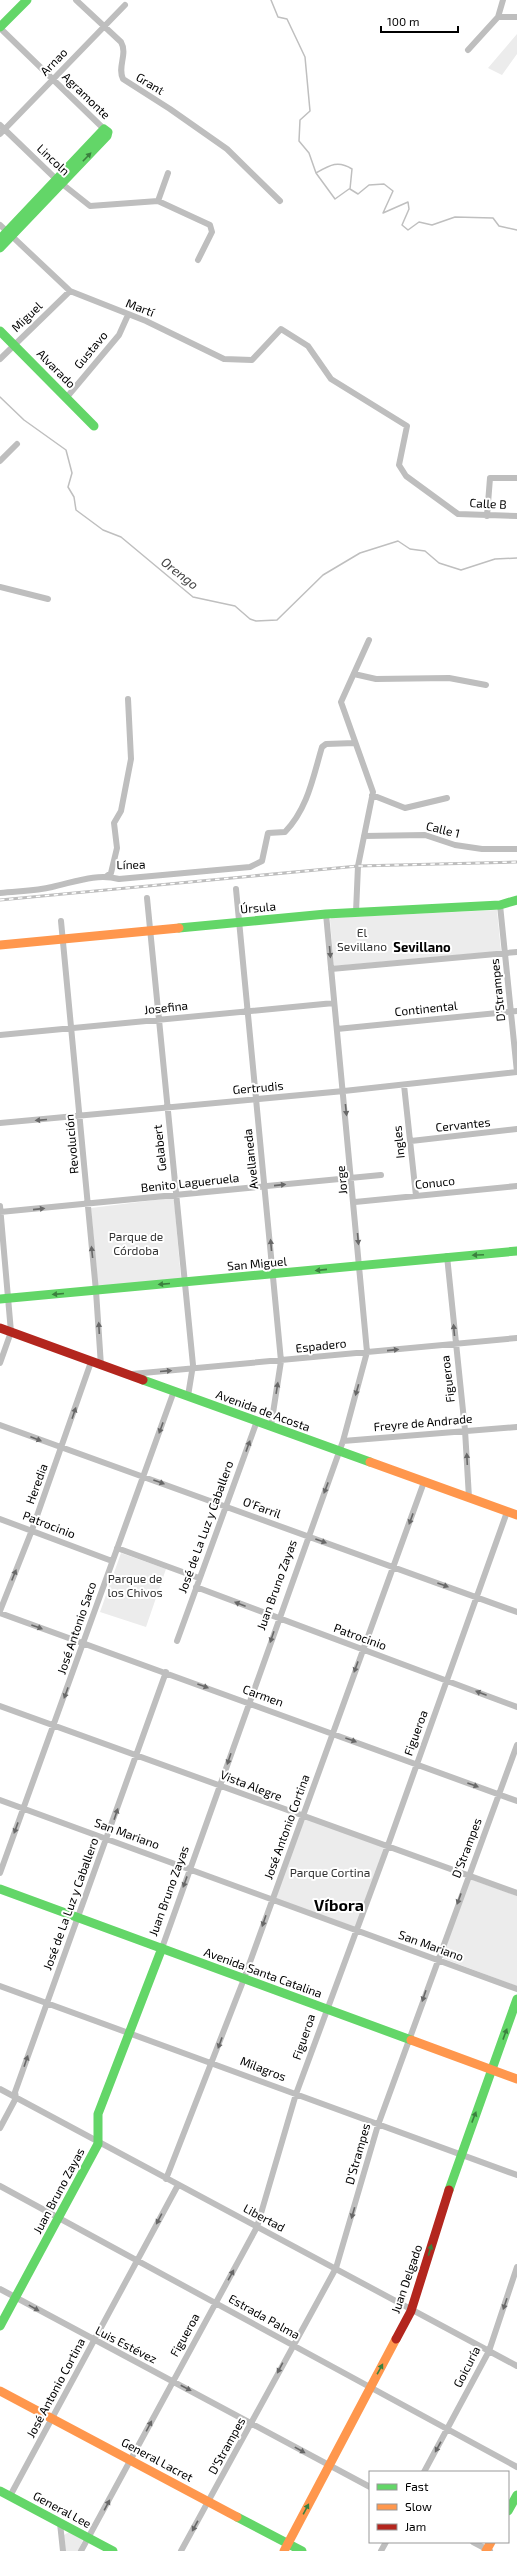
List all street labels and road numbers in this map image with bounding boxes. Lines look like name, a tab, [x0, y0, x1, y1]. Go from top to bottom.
street label: Arnao	[37, 45, 70, 78]
street label: Agramonte	[60, 69, 113, 121]
street label: Grant	[134, 69, 168, 97]
street label: Lincoln	[35, 141, 73, 178]
street label: Martí	[124, 295, 158, 319]
street label: Miguel	[8, 298, 45, 334]
street label: Gustavo	[70, 328, 110, 371]
street label: Alvarado	[35, 346, 79, 391]
street label: Calle B	[469, 495, 507, 511]
street label: Calle 1	[425, 818, 462, 840]
street label: Línea	[116, 857, 146, 871]
street label: Úrsula	[239, 898, 276, 916]
street label: D'Strampes	[487, 958, 507, 1022]
street label: Josefina	[143, 998, 189, 1016]
street label: Continental	[394, 998, 459, 1018]
street label: Gertrudis	[232, 1078, 284, 1096]
street label: Revolución	[61, 1114, 81, 1175]
street label: Cervantes	[435, 1114, 491, 1134]
street label: Gelabert	[150, 1124, 168, 1172]
street label: Ingles	[389, 1125, 407, 1159]
street label: Avellaneda	[240, 1128, 260, 1190]
street label: Jorge	[333, 1165, 349, 1195]
street label: Benito Lagueruela	[140, 1170, 240, 1194]
street label: Conuco	[414, 1173, 456, 1191]
street label: San Miguel	[226, 1253, 288, 1273]
street label: Espadero	[295, 1335, 347, 1355]
street label: Figueroa	[437, 1355, 457, 1404]
street label: Avenida de Acosta	[214, 1387, 312, 1434]
street label: Freyre de Andrade	[373, 1411, 473, 1433]
street label: José de La Luz y Caballero	[175, 1458, 236, 1595]
street label: Heredia	[22, 1462, 50, 1506]
street label: O'Farril	[241, 1494, 284, 1521]
street label: Patrocinio	[21, 1508, 78, 1541]
street label: Juan Bruno Zayas	[253, 1538, 299, 1632]
street label: José Antonio Saco	[54, 1579, 99, 1676]
street label: Patrocinio	[332, 1620, 389, 1652]
street label: Carmen	[241, 1681, 286, 1709]
street label: Figueroa	[400, 1708, 430, 1757]
street label: Vista Alegre	[218, 1767, 284, 1803]
street label: José Antonio Cortina	[261, 1772, 312, 1881]
street label: San Mariano	[93, 1815, 162, 1851]
street label: D'Strampes	[448, 1816, 484, 1880]
street label: José de La Luz y Caballero	[40, 1835, 101, 1972]
street label: Juan Bruno Zayas	[145, 1844, 191, 1938]
street label: San Mariano	[397, 1927, 466, 1963]
street label: Avenida Santa Catalina	[202, 1944, 324, 2000]
street label: Figueroa	[289, 2012, 317, 2061]
street label: Milagros	[238, 2053, 288, 2083]
street label: D'Strampes	[342, 2121, 372, 2186]
street label: Juan Bruno Zayas	[30, 2145, 87, 2236]
street label: Libertad	[241, 2200, 288, 2234]
street label: Juan Delgado	[388, 2242, 424, 2315]
street label: Estrada Palma	[226, 2291, 303, 2341]
street label: Figueroa	[166, 2310, 202, 2359]
street label: Luis Estévez	[93, 2323, 160, 2366]
street label: José Antonio Cortina	[23, 2335, 87, 2440]
street label: Goicuría	[450, 2344, 482, 2390]
street label: D'Strampes	[205, 2415, 248, 2477]
street label: General Lacret	[119, 2434, 196, 2484]
street label: General Lee	[31, 2488, 94, 2530]

